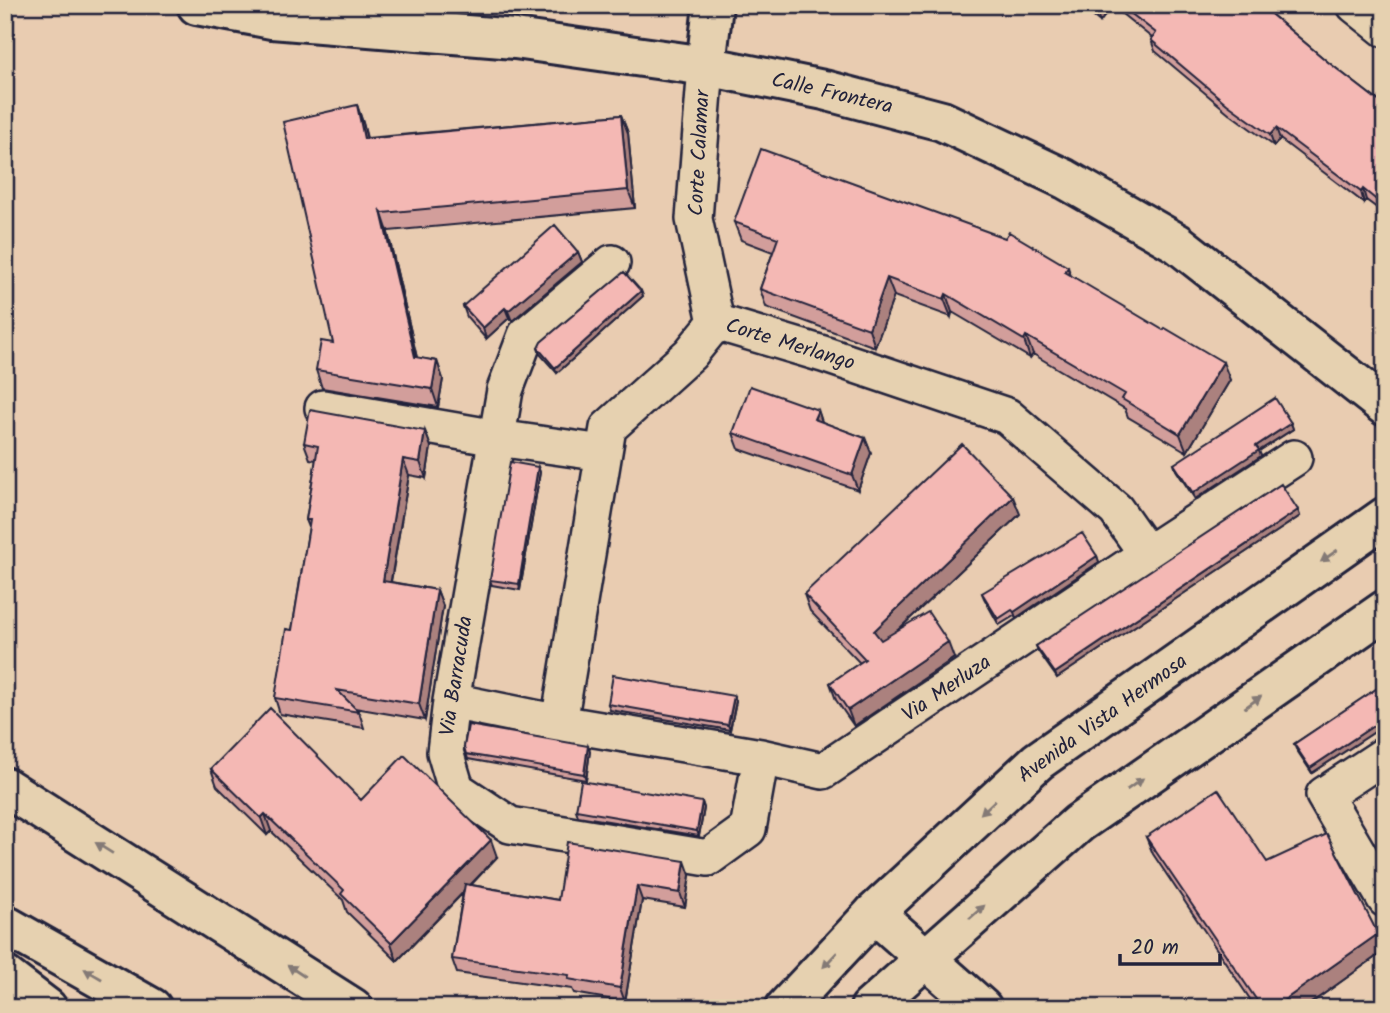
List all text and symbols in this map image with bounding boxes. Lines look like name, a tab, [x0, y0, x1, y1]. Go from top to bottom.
street label: Calle Frontera	[768, 64, 896, 124]
street label: Corte Calamar	[680, 88, 720, 217]
street label: Corte Merlango	[721, 310, 859, 380]
one-way arrow	[1320, 549, 1338, 563]
street label: Via Barracuda	[431, 614, 483, 738]
street label: Avenida Vista Hermosa	[1011, 646, 1195, 792]
street label: Via Merluza	[896, 647, 998, 731]
one-way arrow	[1244, 695, 1262, 709]
one-way arrow	[1126, 777, 1144, 791]
one-way arrow	[980, 799, 997, 815]
one-way arrow	[95, 842, 114, 855]
one-way arrow	[968, 904, 986, 920]
scale bar	[1120, 922, 1220, 966]
text: 20 m	[1131, 932, 1179, 965]
one-way arrow	[822, 951, 838, 968]
one-way arrow	[287, 964, 305, 978]
one-way arrow	[83, 968, 102, 980]

